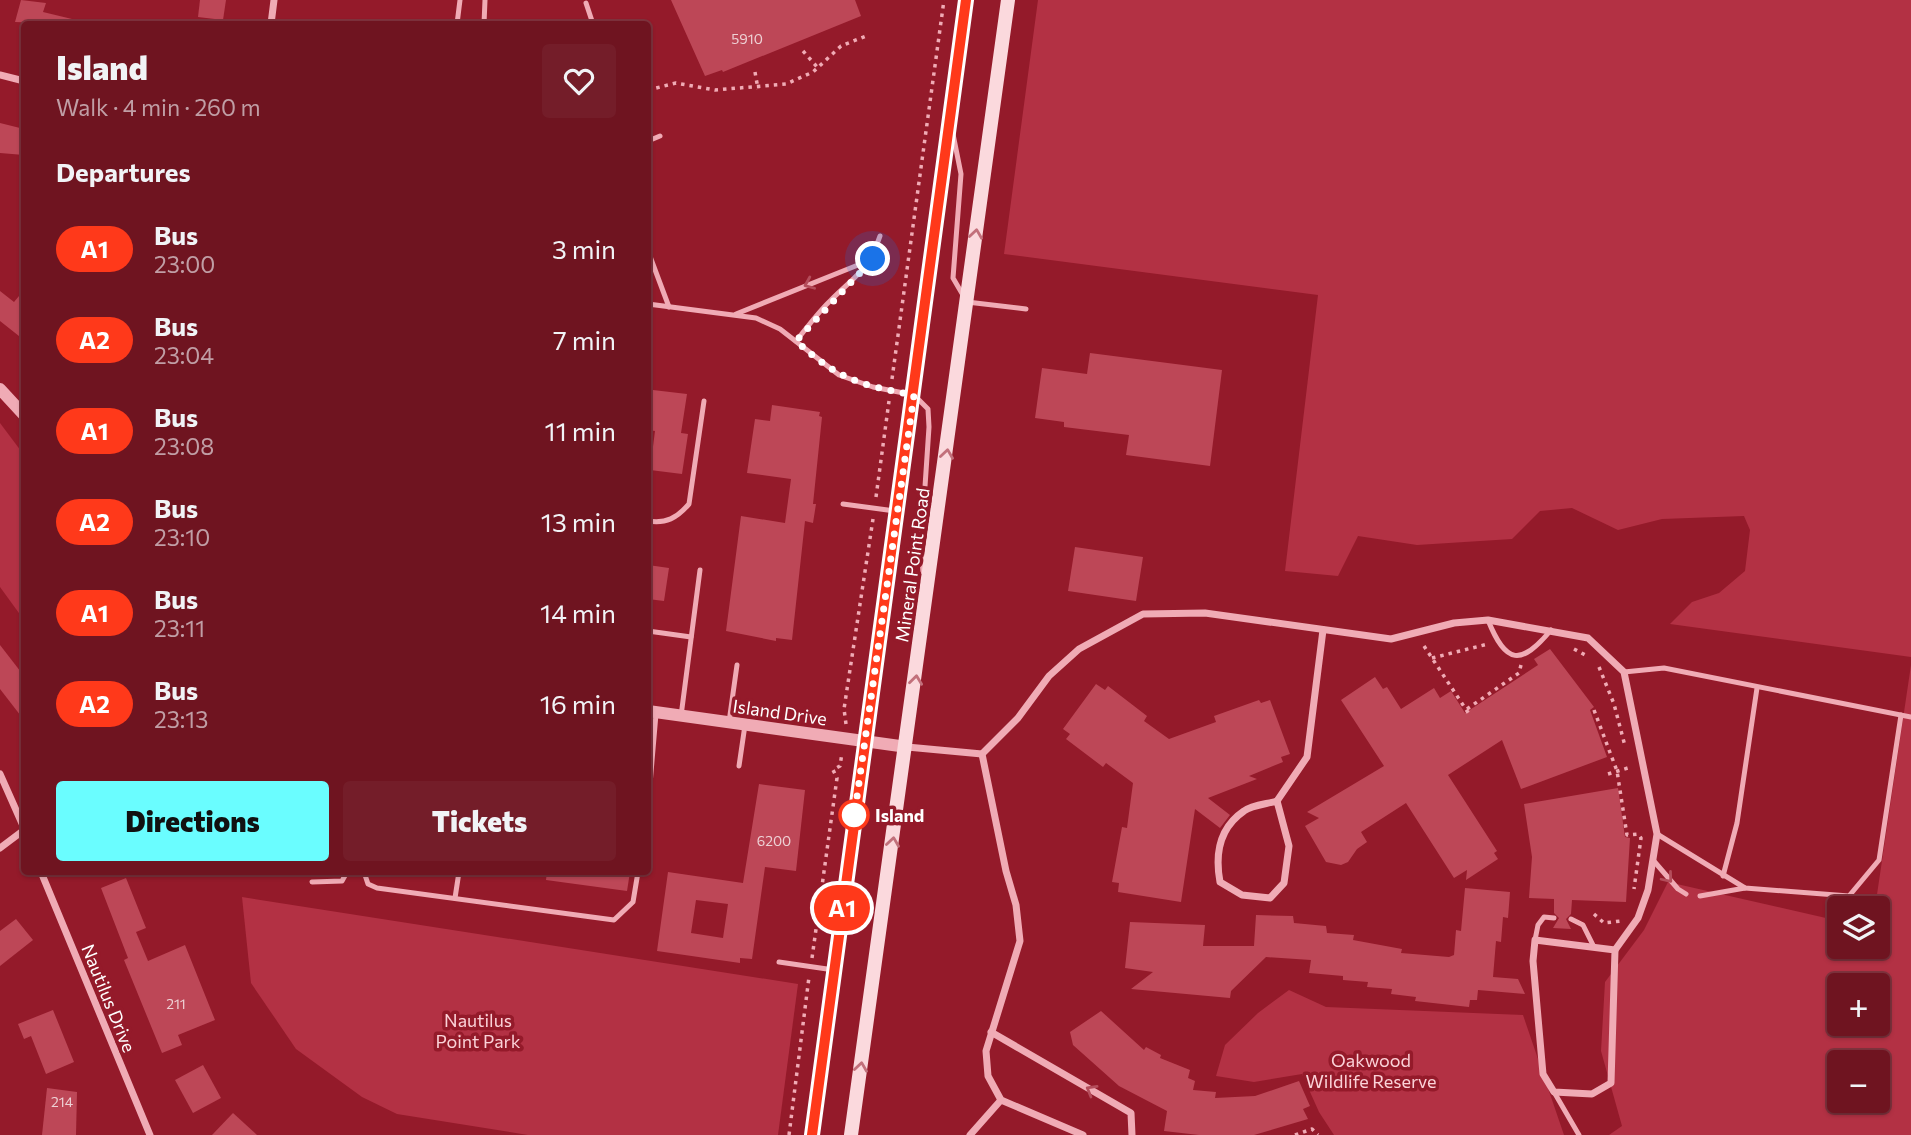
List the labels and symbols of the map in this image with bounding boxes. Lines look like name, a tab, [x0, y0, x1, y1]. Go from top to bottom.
house number: 5910	[731, 30, 763, 47]
one-way arrow	[969, 228, 984, 240]
your location	[855, 241, 890, 276]
one-way arrow	[804, 275, 816, 289]
one-way arrow	[939, 448, 954, 460]
street label: Mineral Point Road	[890, 486, 934, 644]
one-way arrow	[908, 674, 923, 686]
street label: Island Drive	[732, 695, 828, 729]
marker: Island	[839, 800, 869, 830]
place label: Island	[875, 804, 924, 826]
house number: 6200	[757, 832, 791, 849]
one-way arrow	[886, 836, 901, 848]
one-way arrow	[1660, 870, 1673, 883]
line badge: A1	[810, 885, 874, 931]
street label: Nautilus Drive	[77, 941, 141, 1055]
house number: 211	[166, 995, 186, 1012]
park label: Nautilus Point Park	[435, 1009, 521, 1052]
park label: Oakwood Wildlife Reserve	[1305, 1049, 1437, 1092]
one-way arrow	[853, 1062, 868, 1073]
one-way arrow	[1086, 1086, 1099, 1099]
house number: 214	[51, 1093, 74, 1110]

